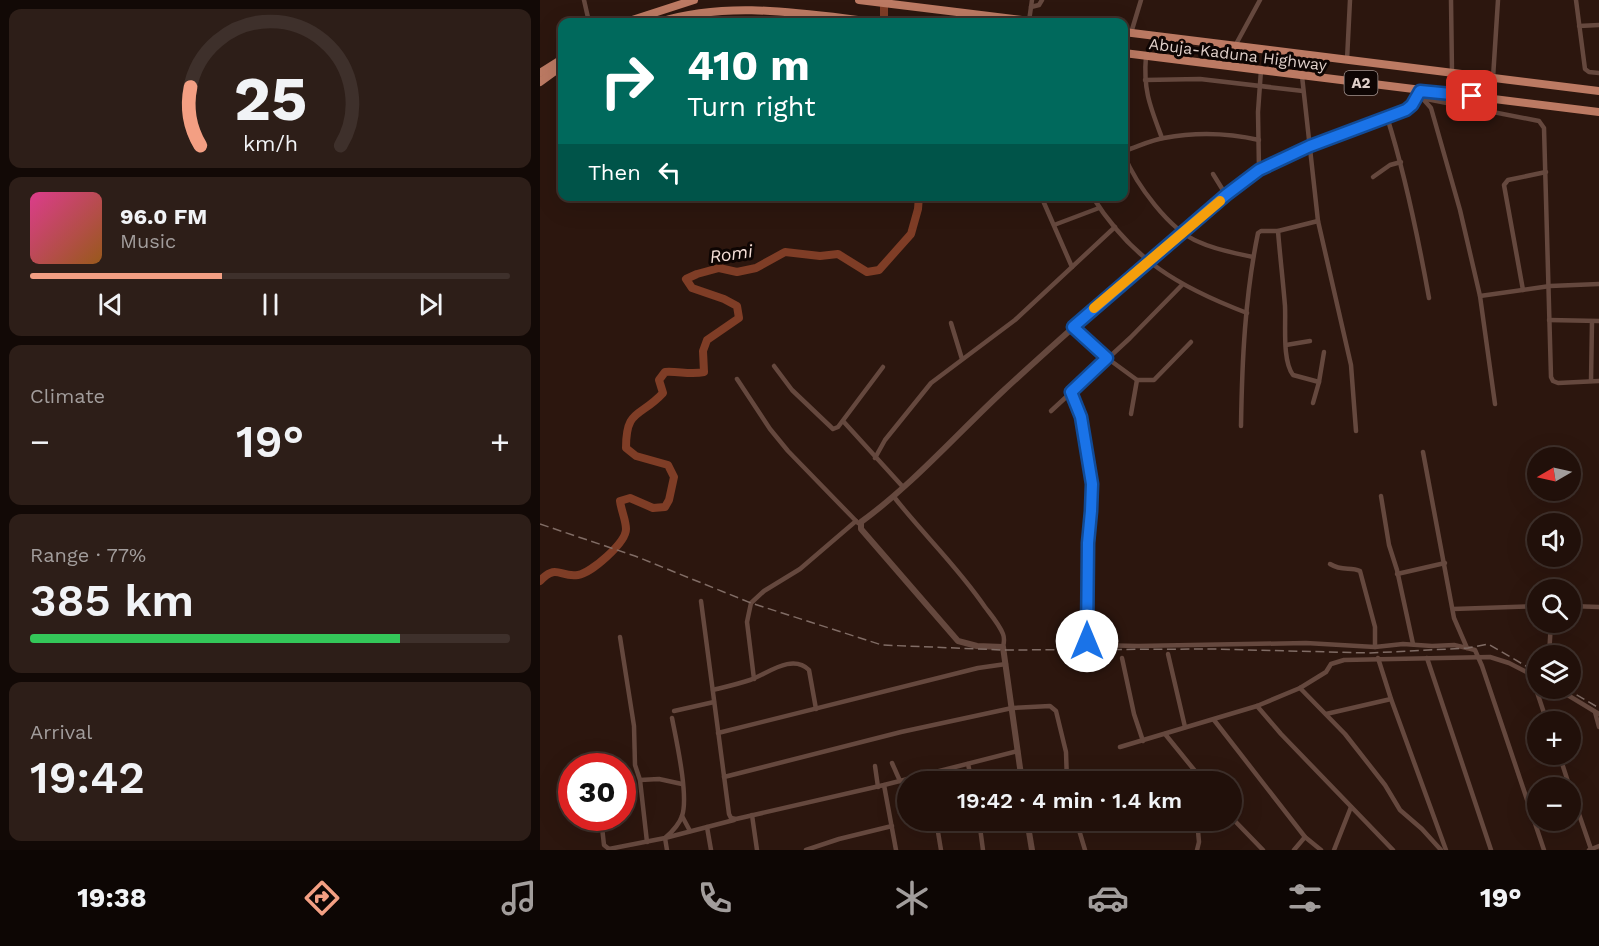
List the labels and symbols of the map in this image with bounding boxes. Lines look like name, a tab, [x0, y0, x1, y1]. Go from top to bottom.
street label: Abuja-Kaduna Highway	[1148, 34, 1329, 75]
pin	[1446, 70, 1497, 121]
road number: A2	[1344, 71, 1378, 95]
water label: Romi	[708, 240, 755, 267]
north arrow	[1527, 447, 1581, 501]
position arrow	[1055, 609, 1119, 673]
speed limit sign: 30	[558, 753, 636, 831]

